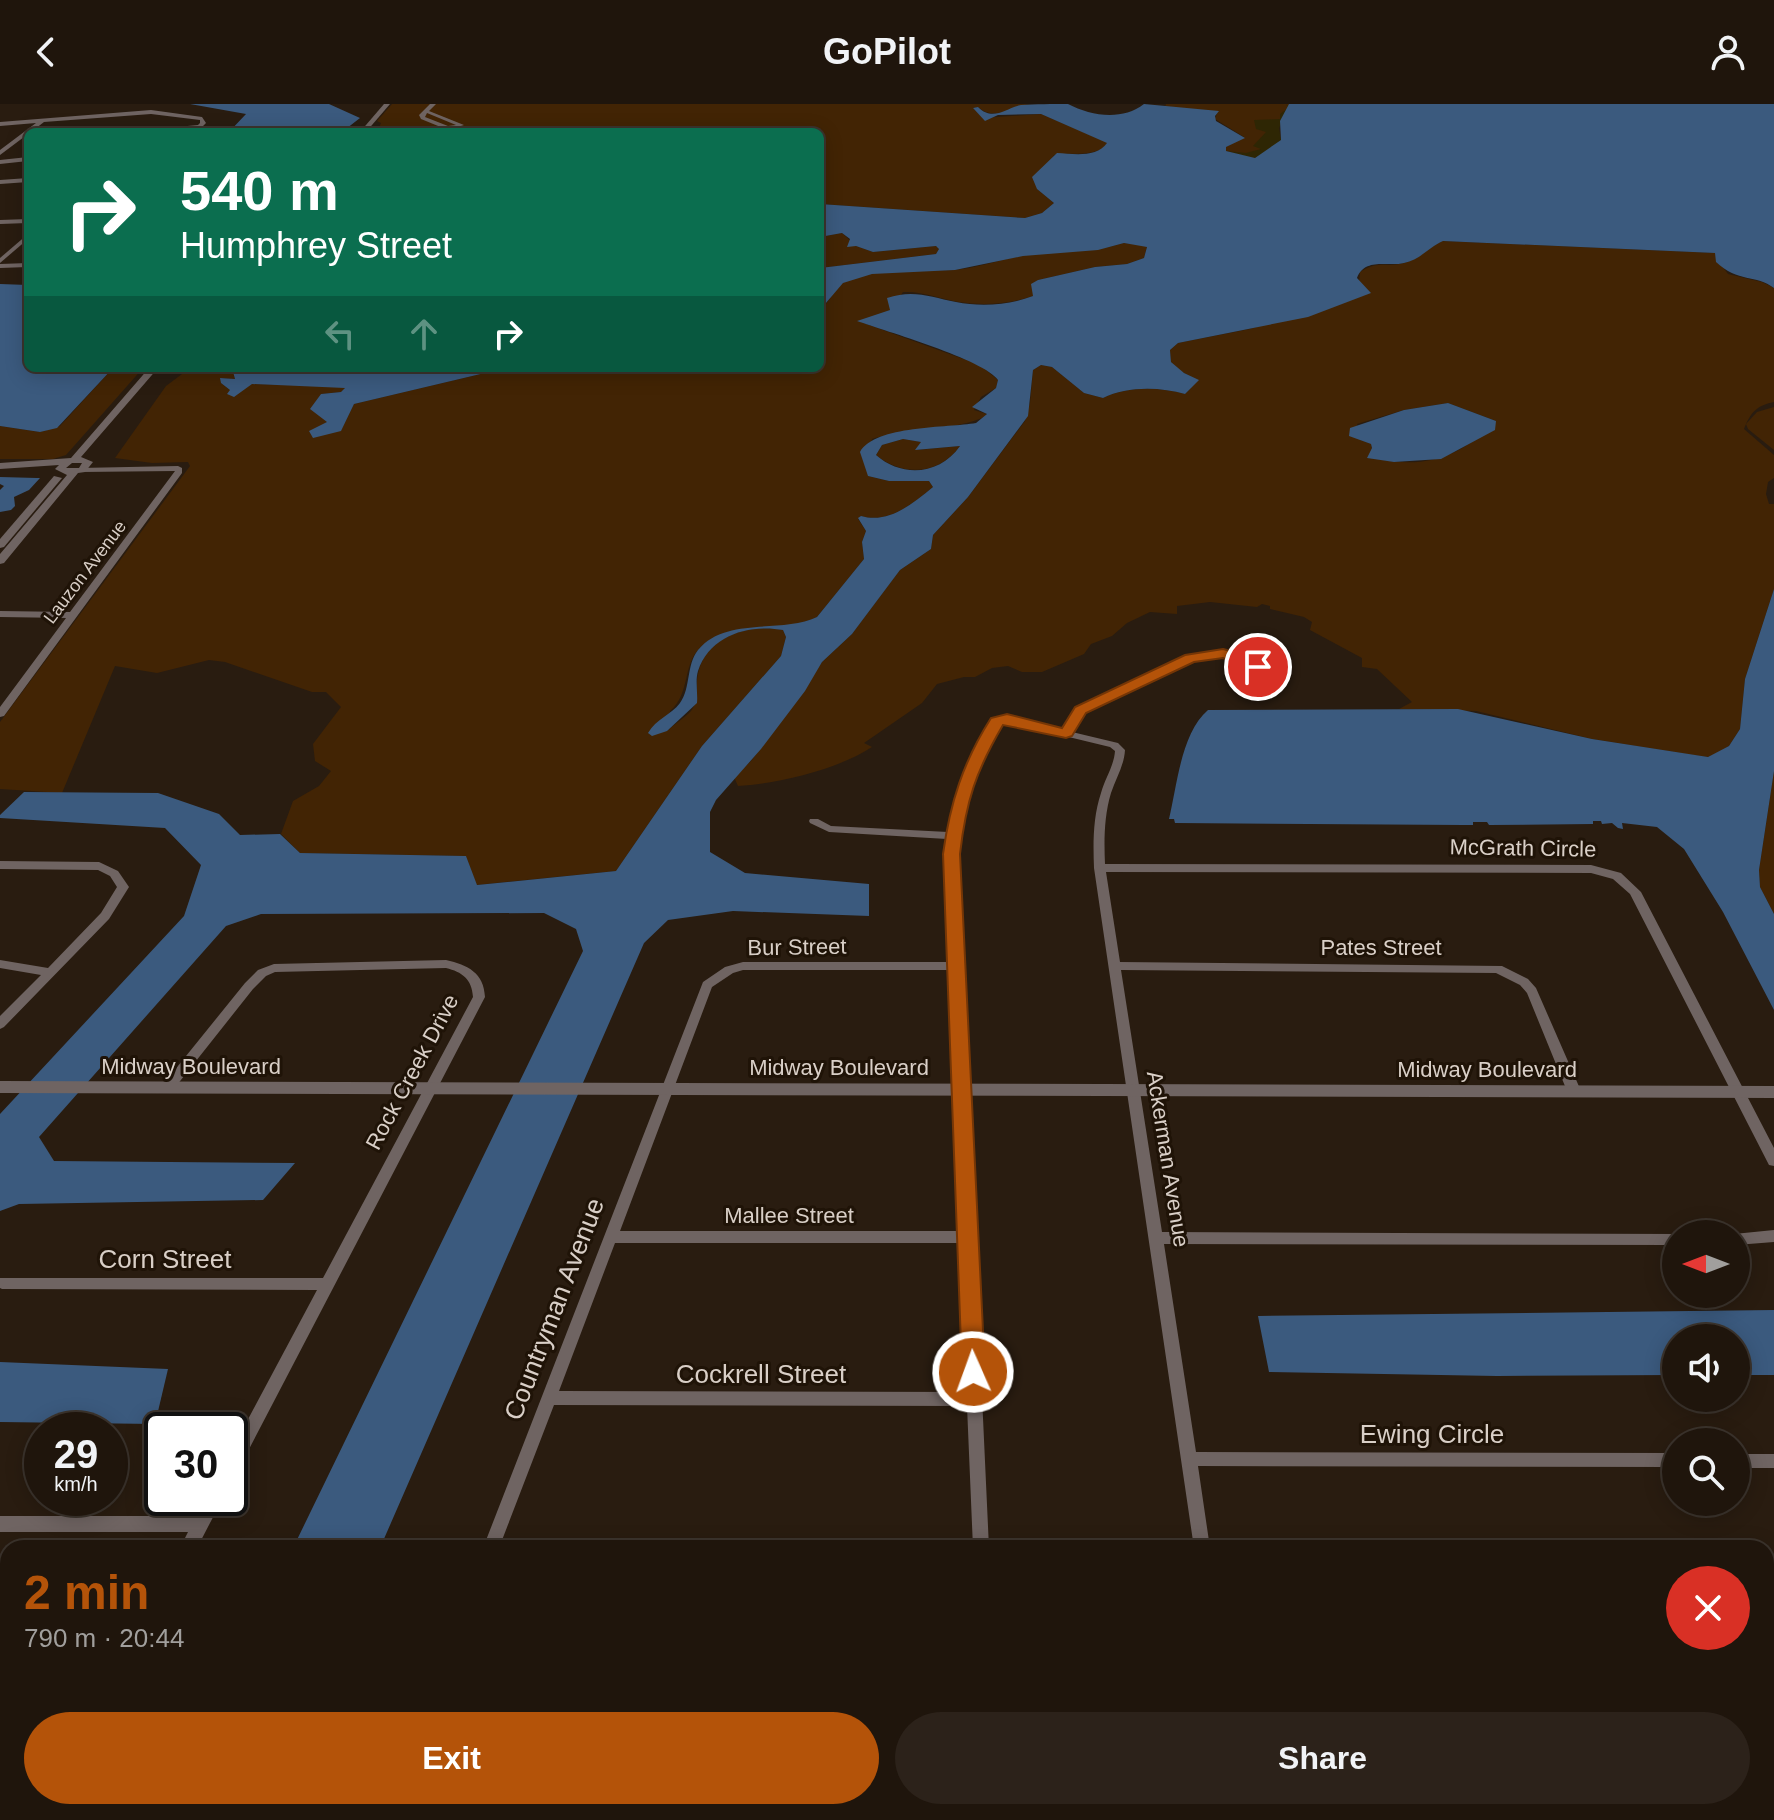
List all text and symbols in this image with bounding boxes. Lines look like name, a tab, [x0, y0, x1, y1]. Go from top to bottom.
icon: back	[24, 30, 68, 74]
icon: person	[1706, 30, 1750, 74]
text: GoPilot	[823, 31, 951, 72]
text: 540 m	[180, 159, 339, 222]
icon: right	[48, 160, 152, 264]
text: Humphrey Street	[180, 225, 452, 266]
icon: left	[318, 312, 362, 356]
icon: ahead	[402, 312, 446, 356]
icon: right	[486, 312, 530, 356]
street label: Lauzon Avenue	[40, 517, 130, 627]
pin	[1224, 633, 1292, 701]
icon: arrive	[1236, 645, 1280, 689]
street label: McGrath Circle	[1449, 834, 1597, 862]
street label: Bur Street	[747, 934, 847, 960]
street label: Pates Street	[1320, 935, 1442, 960]
street label: Rock Creek Drive	[361, 990, 463, 1154]
street label: Midway Boulevard	[101, 1054, 281, 1079]
street label: Midway Boulevard	[749, 1055, 929, 1080]
street label: Midway Boulevard	[1397, 1057, 1577, 1082]
street label: Ackerman Avenue	[1142, 1069, 1194, 1249]
street label: Countryman Avenue	[498, 1194, 610, 1424]
street label: Mallee Street	[724, 1203, 854, 1228]
north arrow	[1662, 1220, 1750, 1308]
map controls	[1662, 1220, 1750, 1516]
street label: Corn Street	[99, 1244, 232, 1274]
button: sound	[1662, 1324, 1750, 1412]
position arrow	[931, 1330, 1015, 1414]
street label: Cockrell Street	[676, 1359, 847, 1389]
speed limit sign: 30	[144, 1412, 248, 1516]
street label: Ewing Circle	[1360, 1419, 1504, 1449]
button: search	[1662, 1428, 1750, 1516]
text: 29	[54, 1432, 98, 1476]
text: km/h	[54, 1473, 98, 1495]
text: 2 min	[24, 1566, 149, 1619]
button: close	[1666, 1566, 1750, 1650]
text: 790 m · 20:44	[24, 1623, 184, 1653]
button: Exit	[24, 1712, 879, 1804]
button: Share	[895, 1712, 1750, 1804]

